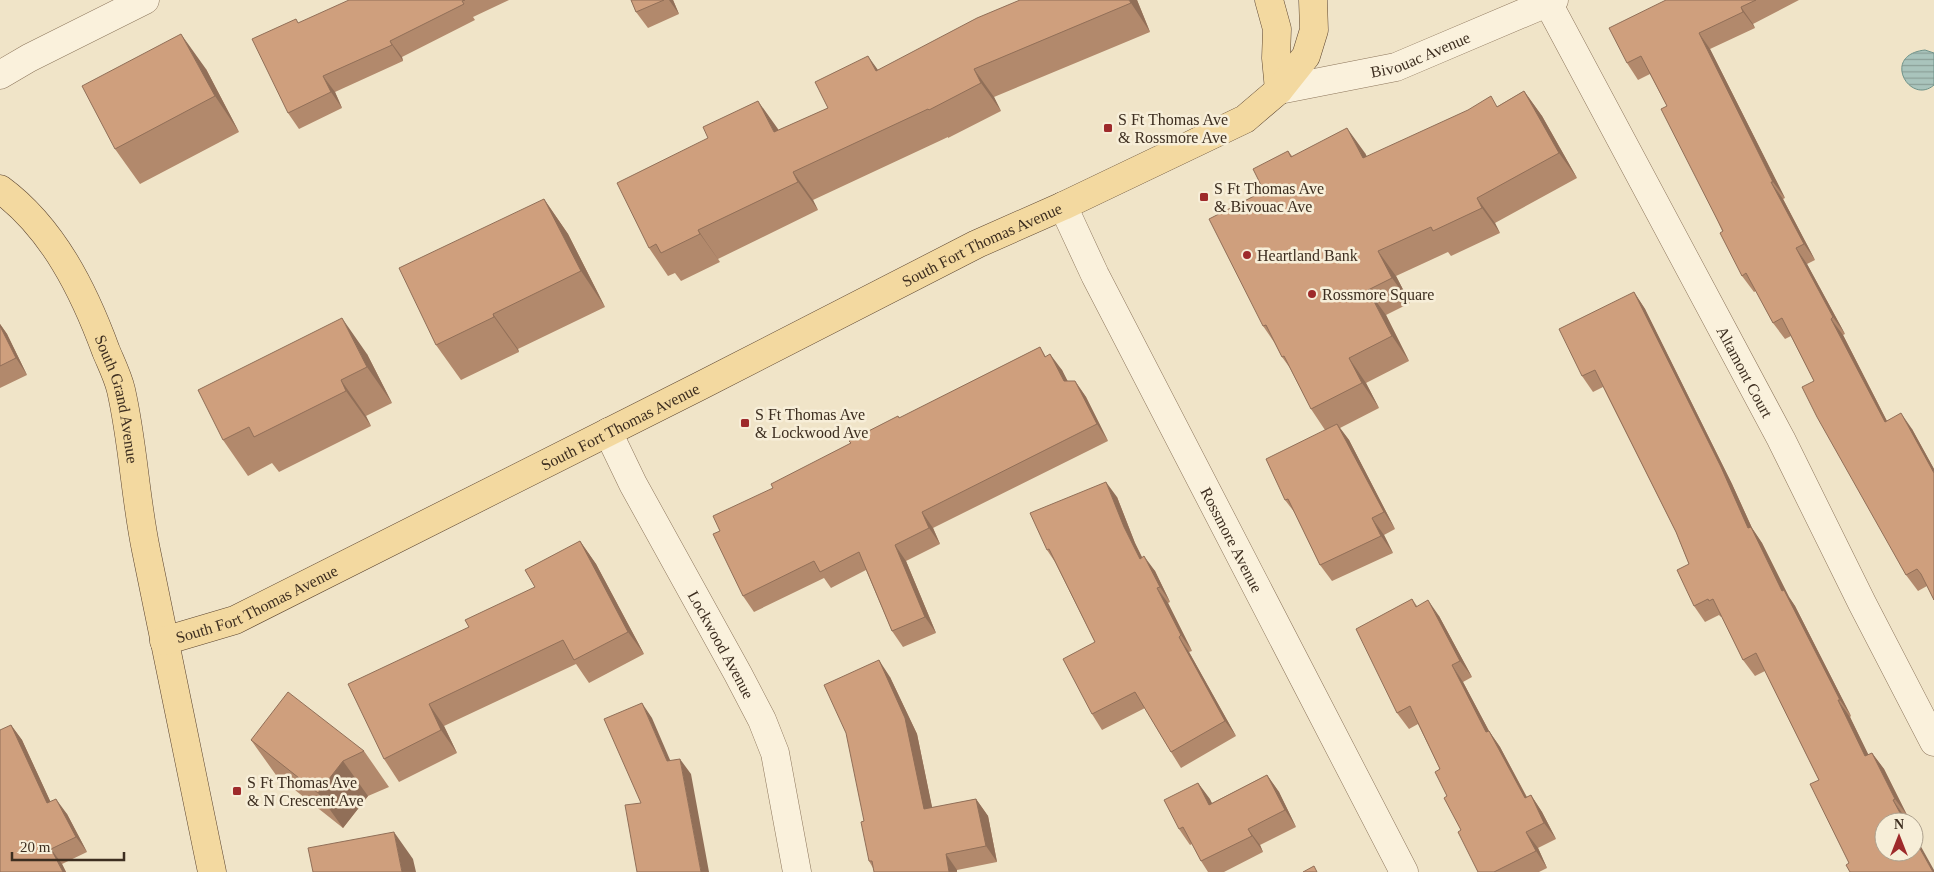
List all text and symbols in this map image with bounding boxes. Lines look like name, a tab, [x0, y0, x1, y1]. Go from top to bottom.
street label: Bivouac Avenue	[1369, 29, 1473, 81]
place label: S Ft Thomas Ave & Rossmore Ave	[1118, 111, 1228, 146]
marker: S Ft Thomas Ave & Rossmore Ave	[1102, 122, 1114, 134]
place label: S Ft Thomas Ave & Bivouac Ave	[1214, 180, 1324, 215]
marker: S Ft Thomas Ave & Bivouac Ave	[1198, 191, 1210, 203]
street label: South Fort Thomas Avenue	[899, 200, 1064, 290]
place label: Heartland Bank	[1257, 247, 1358, 264]
marker: Heartland Bank	[1241, 249, 1253, 261]
place label: Rossmore Square	[1322, 286, 1434, 304]
marker: Rossmore Square	[1306, 288, 1318, 300]
street label: Altamont Court	[1713, 323, 1776, 421]
street label: South Grand Avenue	[92, 332, 141, 464]
street label: South Fort Thomas Avenue	[538, 380, 702, 474]
place label: S Ft Thomas Ave & Lockwood Ave	[755, 406, 868, 441]
marker: S Ft Thomas Ave & Lockwood Ave	[739, 417, 751, 429]
street label: Rossmore Avenue	[1197, 485, 1266, 595]
street label: South Fort Thomas Avenue	[174, 562, 340, 646]
street label: Lockwood Avenue	[685, 588, 757, 701]
place label: S Ft Thomas Ave & N Crescent Ave	[247, 774, 364, 809]
marker: S Ft Thomas Ave & N Crescent Ave	[231, 785, 243, 797]
north arrow	[1874, 812, 1924, 862]
text: N	[1894, 817, 1904, 832]
scale bar	[12, 830, 125, 862]
text: 20 m	[20, 839, 51, 855]

